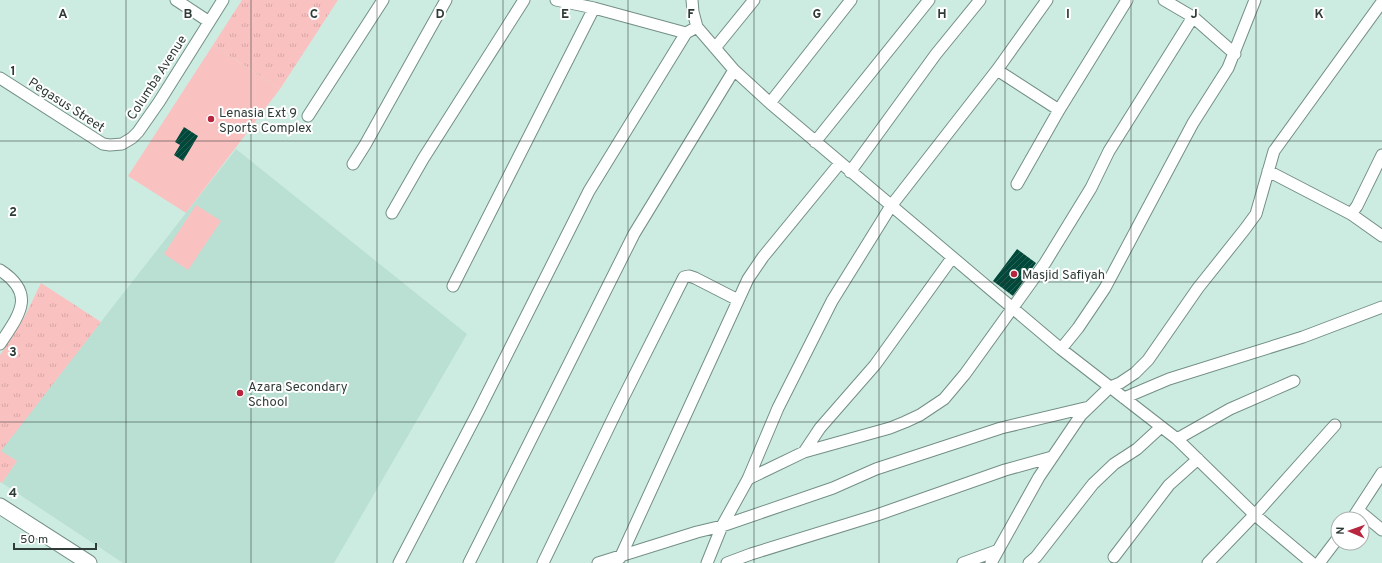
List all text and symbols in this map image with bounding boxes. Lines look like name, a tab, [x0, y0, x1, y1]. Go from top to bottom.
text: A	[58, 7, 68, 23]
text: B	[184, 7, 193, 23]
text: C	[310, 7, 318, 23]
text: D	[435, 7, 445, 23]
text: E	[561, 7, 569, 23]
text: F	[687, 7, 695, 23]
text: G	[813, 7, 822, 23]
text: H	[937, 7, 947, 23]
text: I	[1066, 7, 1070, 23]
text: J	[1190, 7, 1198, 23]
text: K	[1314, 7, 1324, 23]
street label: Columba Avenue	[124, 33, 191, 123]
text: 1	[10, 64, 16, 80]
street label: Pegasus Street	[25, 75, 107, 136]
place label: Lenasia Ext 9 Sports Complex	[219, 106, 312, 137]
marker: Lenasia Ext 9 Sports Complex	[206, 114, 216, 124]
text: 2	[9, 205, 17, 221]
place label: Masjid Safiyah	[1022, 268, 1105, 284]
marker: Masjid Safiyah	[1009, 269, 1019, 279]
text: 3	[9, 345, 17, 361]
place label: Azara Secondary School	[248, 380, 348, 411]
marker: Azara Secondary School	[235, 388, 245, 398]
text: 4	[9, 486, 17, 502]
north arrow	[1330, 511, 1370, 551]
scale bar	[14, 525, 96, 551]
text: N	[1334, 526, 1348, 535]
text: 50 m	[20, 532, 48, 548]

